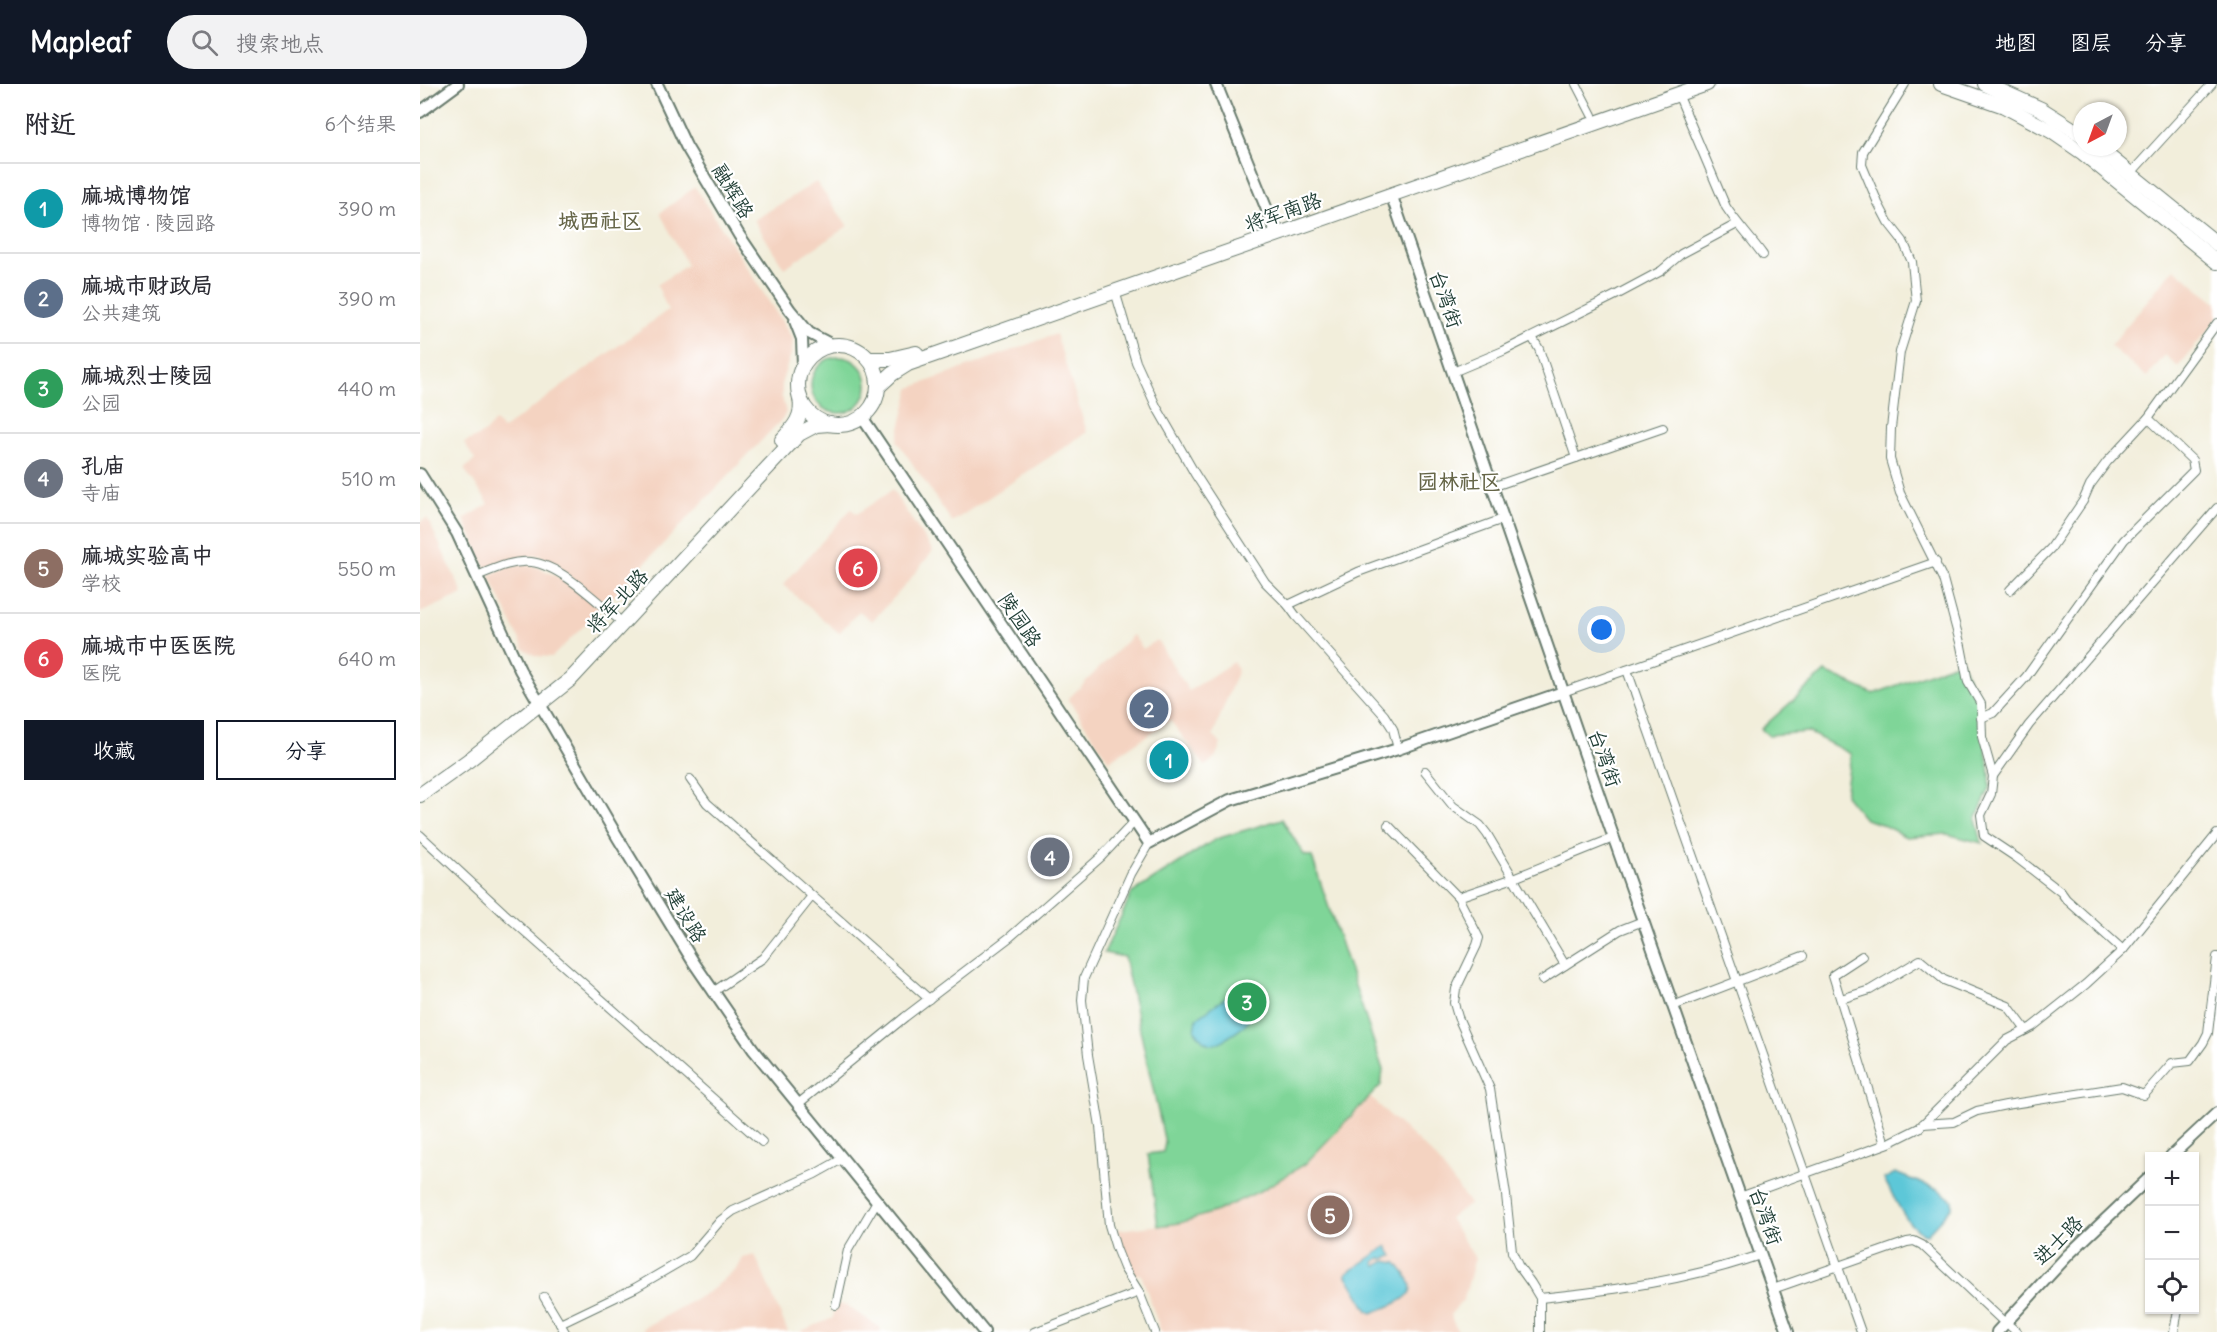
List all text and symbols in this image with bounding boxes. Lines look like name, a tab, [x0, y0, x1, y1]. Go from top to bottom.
search box	[167, 15, 587, 69]
text: Mapleaf	[30, 24, 131, 60]
icon: search	[188, 26, 221, 59]
text: 搜索地点	[236, 29, 324, 57]
text: 地图	[1995, 29, 2037, 56]
text: 图层	[2070, 29, 2112, 56]
text: 分享	[2145, 29, 2187, 56]
north arrow	[2073, 102, 2127, 156]
text: 附近	[24, 107, 76, 140]
text: 6个结果	[324, 111, 396, 136]
street label: 融辉路	[707, 159, 760, 224]
text: 麻城博物馆	[81, 181, 191, 209]
street label: 将军南路	[1241, 186, 1326, 236]
text: 1	[40, 196, 47, 221]
text: 390 m	[338, 196, 396, 221]
district label: 城西社区	[558, 207, 642, 234]
text: 博物馆 · 陵园路	[81, 210, 215, 235]
street label: 台湾街	[1425, 266, 1468, 331]
text: 麻城市财政局	[81, 271, 213, 299]
text: 2	[38, 286, 49, 311]
text: 390 m	[338, 286, 396, 311]
text: 公共建筑	[81, 300, 161, 325]
text: 麻城烈士陵园	[81, 361, 213, 389]
text: 3	[38, 376, 49, 401]
text: 440 m	[337, 376, 396, 401]
text: 公园	[81, 390, 121, 415]
text: 孔庙	[81, 451, 125, 479]
text: 4	[38, 466, 49, 491]
text: 510 m	[341, 466, 396, 491]
district label: 园林社区	[1417, 468, 1501, 495]
text: 寺庙	[81, 480, 121, 505]
text: 麻城实验高中	[81, 541, 213, 569]
pin: 6	[838, 546, 878, 590]
text: 5	[38, 556, 49, 581]
text: 550 m	[338, 556, 396, 581]
street label: 将军北路	[580, 562, 654, 638]
text: 学校	[81, 570, 121, 595]
street label: 陵园路	[993, 588, 1048, 652]
your location	[1587, 615, 1616, 644]
text: 麻城市中医医院	[81, 631, 235, 659]
text: 6	[38, 646, 49, 671]
text: 640 m	[337, 646, 396, 671]
text: 医院	[81, 660, 121, 685]
pin: 2	[1130, 686, 1168, 732]
button: 收藏	[24, 720, 204, 780]
button: 分享	[216, 720, 396, 780]
street label: 台湾街	[1584, 725, 1627, 790]
pin: 1	[1150, 738, 1188, 782]
pin: 4	[1030, 834, 1070, 880]
street label: 建设路	[660, 883, 713, 948]
pin: 3	[1228, 980, 1266, 1024]
map controls	[2145, 1152, 2199, 1314]
button: +	[2145, 1152, 2199, 1206]
street label: 台湾街	[1745, 1183, 1788, 1248]
pin: 5	[1310, 1192, 1350, 1238]
button: −	[2145, 1206, 2199, 1260]
street label: 进士路	[2028, 1209, 2088, 1270]
button: locate	[2145, 1260, 2199, 1314]

